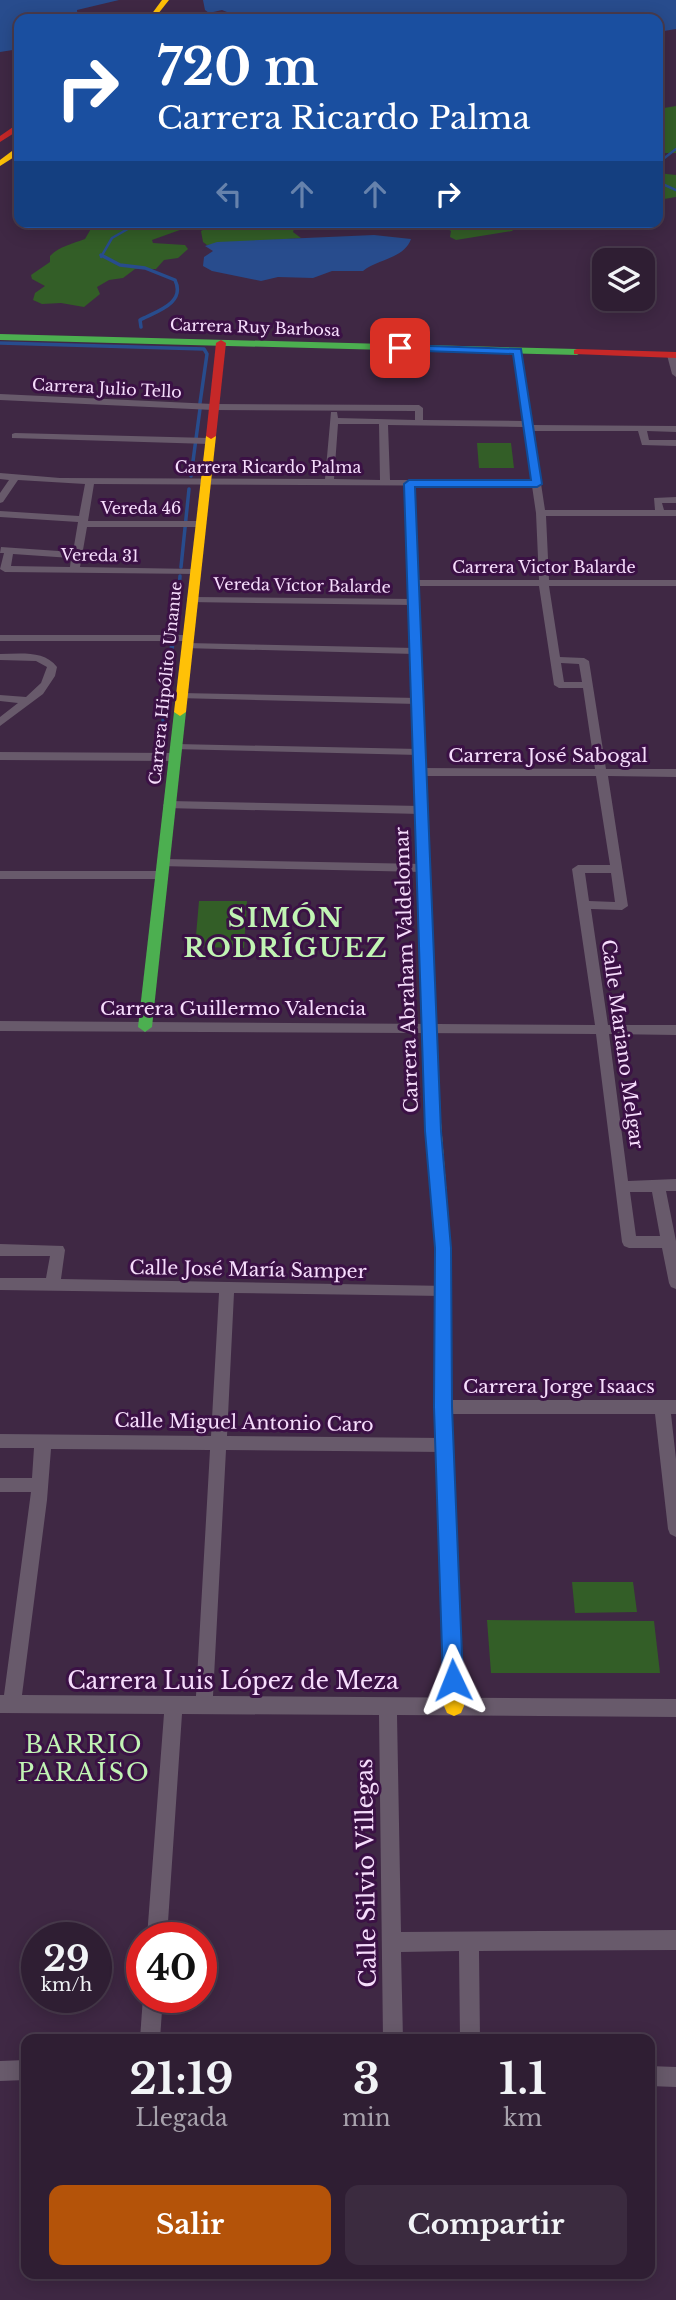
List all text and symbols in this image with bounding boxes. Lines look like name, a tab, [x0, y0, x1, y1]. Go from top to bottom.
text: 720 m	[157, 37, 318, 98]
icon: right	[42, 42, 133, 133]
text: Carrera Ricardo Palma	[157, 98, 530, 138]
icon: left	[210, 175, 248, 213]
icon: ahead	[283, 175, 321, 213]
icon: ahead	[356, 175, 394, 213]
icon: right	[429, 175, 467, 213]
map controls	[592, 248, 655, 311]
button: layers	[592, 248, 655, 311]
street label: Carrera Ruy Barbosa	[170, 314, 341, 340]
pin	[370, 318, 430, 378]
icon: arrive	[381, 329, 419, 367]
street label: Carrera Julio Tello	[32, 374, 182, 402]
street label: Carrera Ricardo Palma	[175, 457, 361, 477]
street label: Vereda 46	[100, 498, 181, 518]
street label: Vereda 31	[60, 544, 139, 566]
street label: Carrera Victor Balarde	[452, 557, 636, 577]
street label: Vereda Víctor Balarde	[212, 573, 391, 597]
street label: Carrera Hipólito Unanue	[144, 580, 186, 786]
street label: Carrera José Sabogal	[448, 744, 648, 767]
street label: Carrera Abraham Valdelomar	[390, 827, 423, 1113]
district label: SIMÓN RODRÍGUEZ	[184, 902, 388, 964]
street label: Calle Mariano Melgar	[596, 938, 649, 1150]
street label: Carrera Guillermo Valencia	[100, 997, 366, 1020]
street label: Calle José María Samper	[129, 1256, 367, 1283]
street label: Carrera Jorge Isaacs	[463, 1375, 655, 1398]
street label: Calle Miguel Antonio Caro	[114, 1409, 374, 1436]
position arrow	[416, 1643, 490, 1717]
street label: Carrera Luis López de Meza	[67, 1667, 399, 1695]
district label: BARRIO PARAÍSO	[17, 1730, 151, 1787]
street label: Calle Silvio Villegas	[350, 1758, 382, 1988]
speed limit sign: 40	[126, 1922, 217, 2013]
text: 29	[43, 1937, 90, 1980]
text: km/h	[41, 1974, 92, 1996]
text: 21:19	[129, 2053, 234, 2105]
text: 3	[353, 2053, 380, 2105]
text: 1.1	[499, 2053, 547, 2105]
text: Llegada	[135, 2104, 228, 2132]
text: min	[342, 2104, 391, 2132]
text: km	[503, 2104, 542, 2132]
button: Salir	[49, 2185, 331, 2265]
button: Compartir	[345, 2185, 627, 2265]

